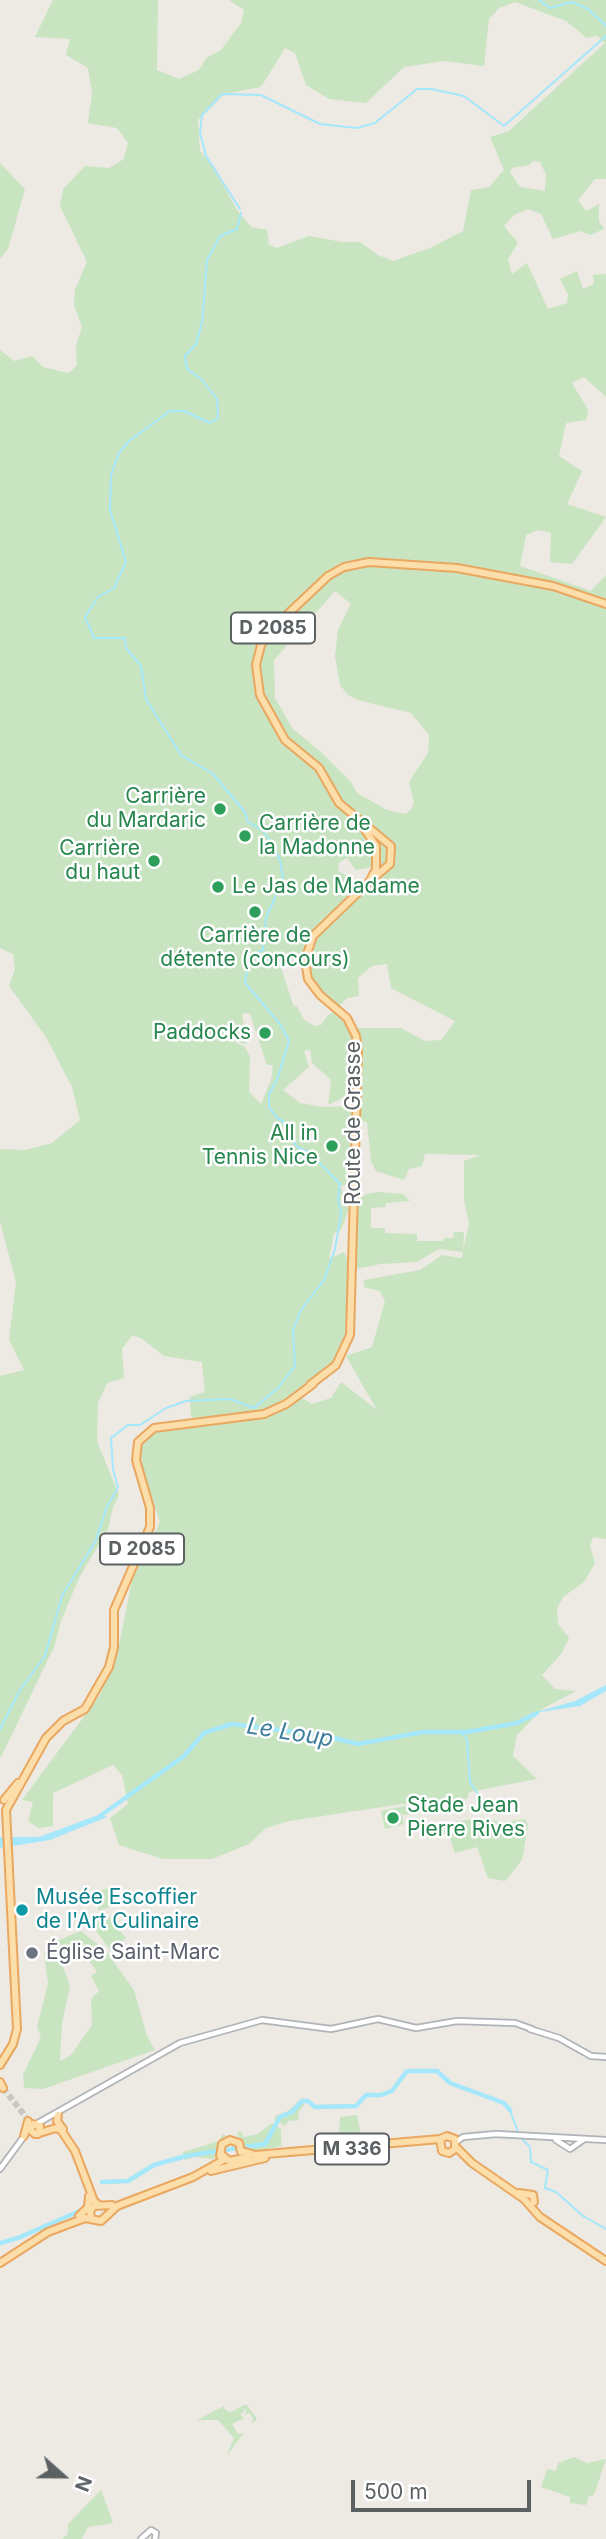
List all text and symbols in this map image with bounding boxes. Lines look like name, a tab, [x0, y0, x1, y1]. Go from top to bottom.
road number: D 2085	[231, 612, 315, 643]
place label: Carrière du Mardaric	[87, 784, 206, 834]
marker: Carrière du Mardaric	[212, 801, 228, 817]
place label: Carrière de la Madonne	[259, 811, 375, 861]
marker: Carrière de la Madonne	[237, 828, 253, 844]
place label: Carrière du haut	[59, 836, 140, 886]
marker: Carrière du haut	[146, 853, 162, 869]
place label: Le Jas de Madame	[232, 874, 420, 900]
marker: Le Jas de Madame	[210, 879, 226, 895]
marker: Carrière de détente (concours)	[247, 904, 263, 920]
place label: Carrière de détente (concours)	[160, 923, 350, 973]
place label: Paddocks	[153, 1020, 251, 1046]
marker: Paddocks	[257, 1025, 273, 1041]
street label: Route de Grasse	[341, 1041, 367, 1205]
place label: All in Tennis Nice	[202, 1121, 318, 1171]
marker: All in Tennis Nice	[324, 1138, 340, 1154]
road number: D 2085	[100, 1534, 184, 1564]
water label: Le Loup	[245, 1713, 335, 1753]
place label: Stade Jean Pierre Rives	[407, 1793, 525, 1843]
marker: Stade Jean Pierre Rives	[385, 1810, 401, 1826]
place label: Musée Escoffier de l'Art Culinaire	[36, 1885, 199, 1935]
marker: Musée Escoffier de l'Art Culinaire	[14, 1902, 30, 1918]
place label: Église Saint-Marc	[46, 1940, 220, 1966]
marker: Église Saint-Marc	[24, 1945, 40, 1961]
road number: M 336	[315, 2134, 389, 2164]
north arrow	[28, 2441, 98, 2511]
scale bar	[354, 2466, 534, 2510]
text: N	[70, 2473, 96, 2495]
text: 500 m	[364, 2479, 428, 2504]

